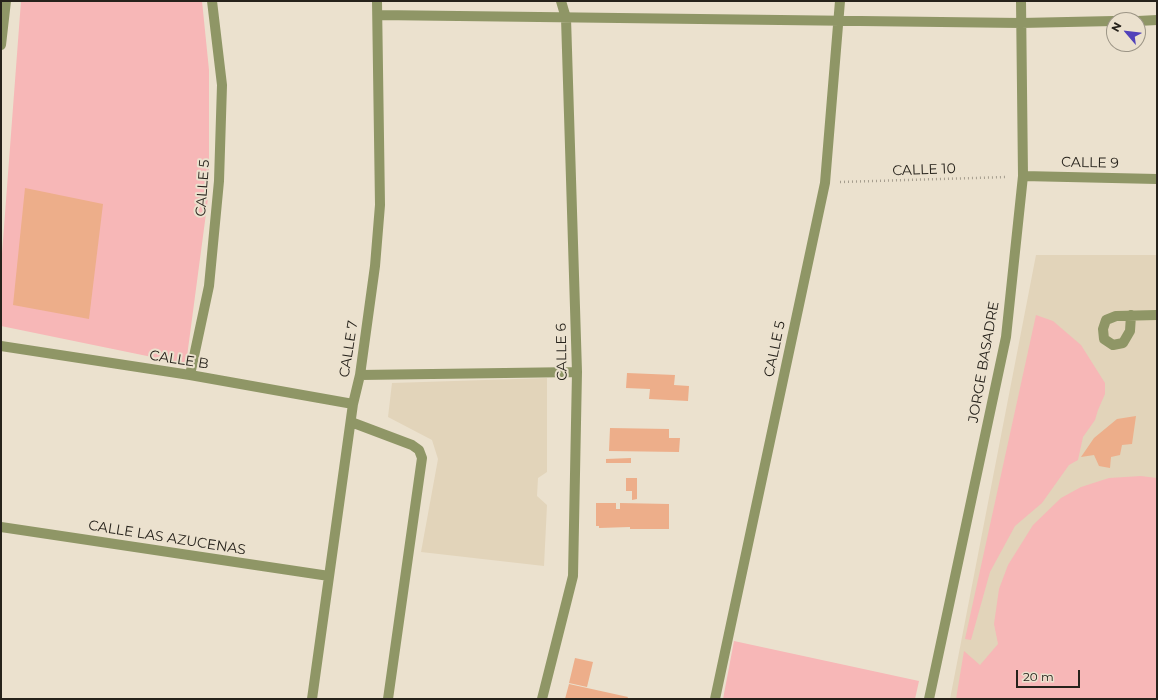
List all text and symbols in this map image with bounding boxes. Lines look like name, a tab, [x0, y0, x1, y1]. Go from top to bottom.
north arrow	[1106, 12, 1146, 52]
text: N	[1108, 20, 1125, 34]
street label: CALLE 9	[1061, 154, 1119, 172]
street label: CALLE 5	[193, 159, 213, 217]
street label: CALLE 10	[892, 160, 956, 180]
street label: JORGE BASADRE	[965, 300, 1003, 424]
street label: CALLE 7	[336, 319, 362, 379]
street label: CALLE 5	[761, 319, 789, 379]
street label: CALLE 6	[553, 323, 571, 381]
street label: CALLE B	[148, 347, 210, 373]
street label: CALLE LAS AZUCENAS	[87, 517, 247, 559]
scale bar	[1018, 662, 1082, 688]
text: 20 m	[1023, 669, 1054, 684]

